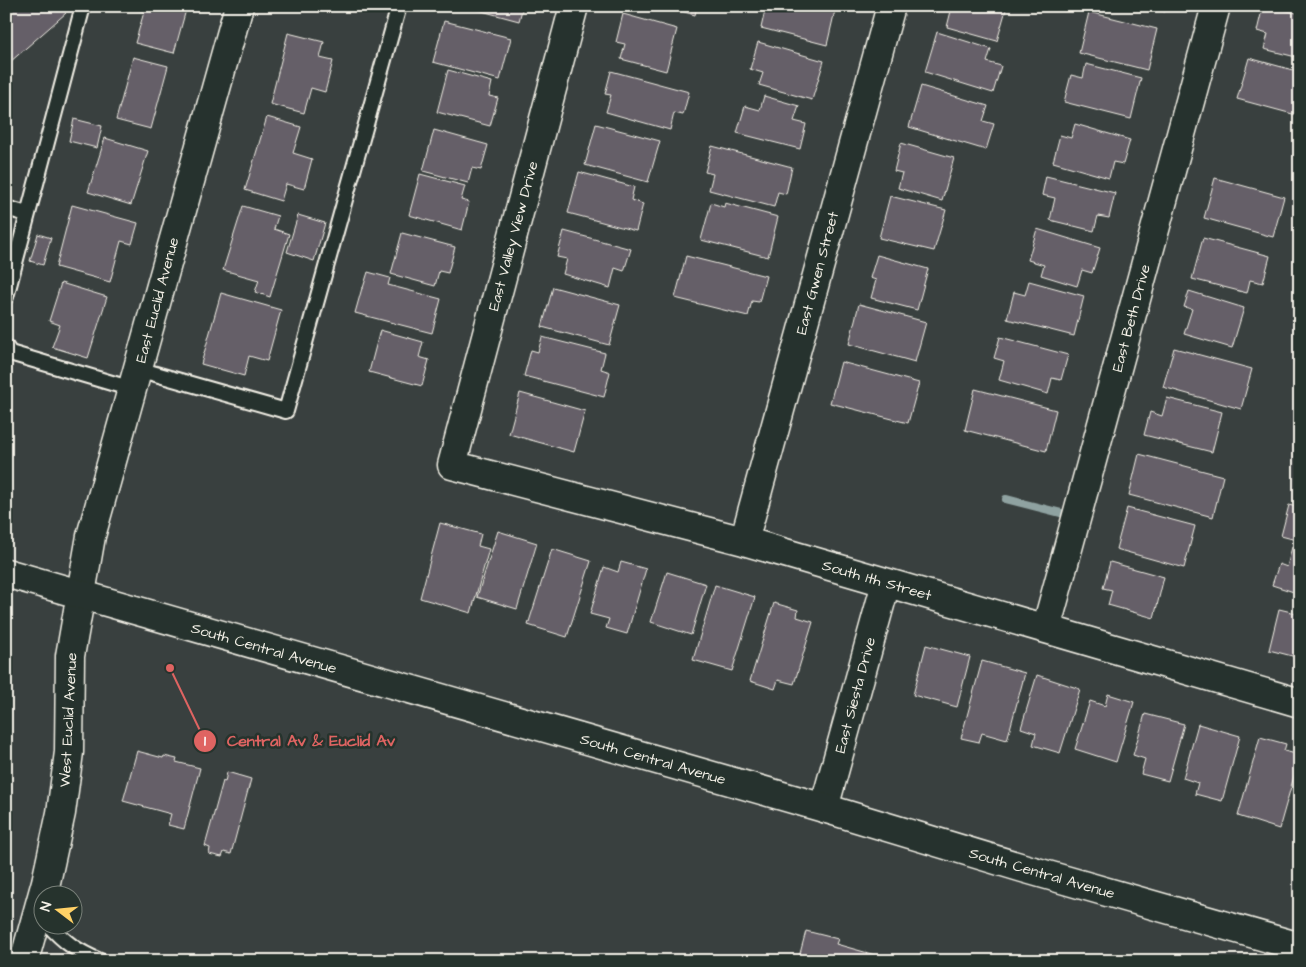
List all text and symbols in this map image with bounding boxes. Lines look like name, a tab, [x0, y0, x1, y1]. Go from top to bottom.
street label: East Valley View Drive	[483, 159, 545, 314]
street label: East Gwen Street	[791, 209, 844, 337]
street label: East Euclid Avenue	[131, 235, 184, 365]
street label: East Beth Drive	[1107, 262, 1156, 374]
street label: South 1th Street	[820, 555, 934, 606]
street label: South Central Avenue	[189, 618, 339, 679]
street label: East Siesta Drive	[830, 635, 881, 756]
street label: West Euclid Avenue	[54, 652, 83, 788]
callout: Central Av & Euclid Av	[192, 725, 405, 756]
street label: South Central Avenue	[578, 729, 728, 790]
text: Central Av & Euclid Av	[227, 730, 396, 752]
text: 1	[204, 731, 206, 752]
street label: South Central Avenue	[967, 843, 1117, 904]
north arrow	[32, 884, 82, 934]
text: N	[36, 900, 57, 914]

